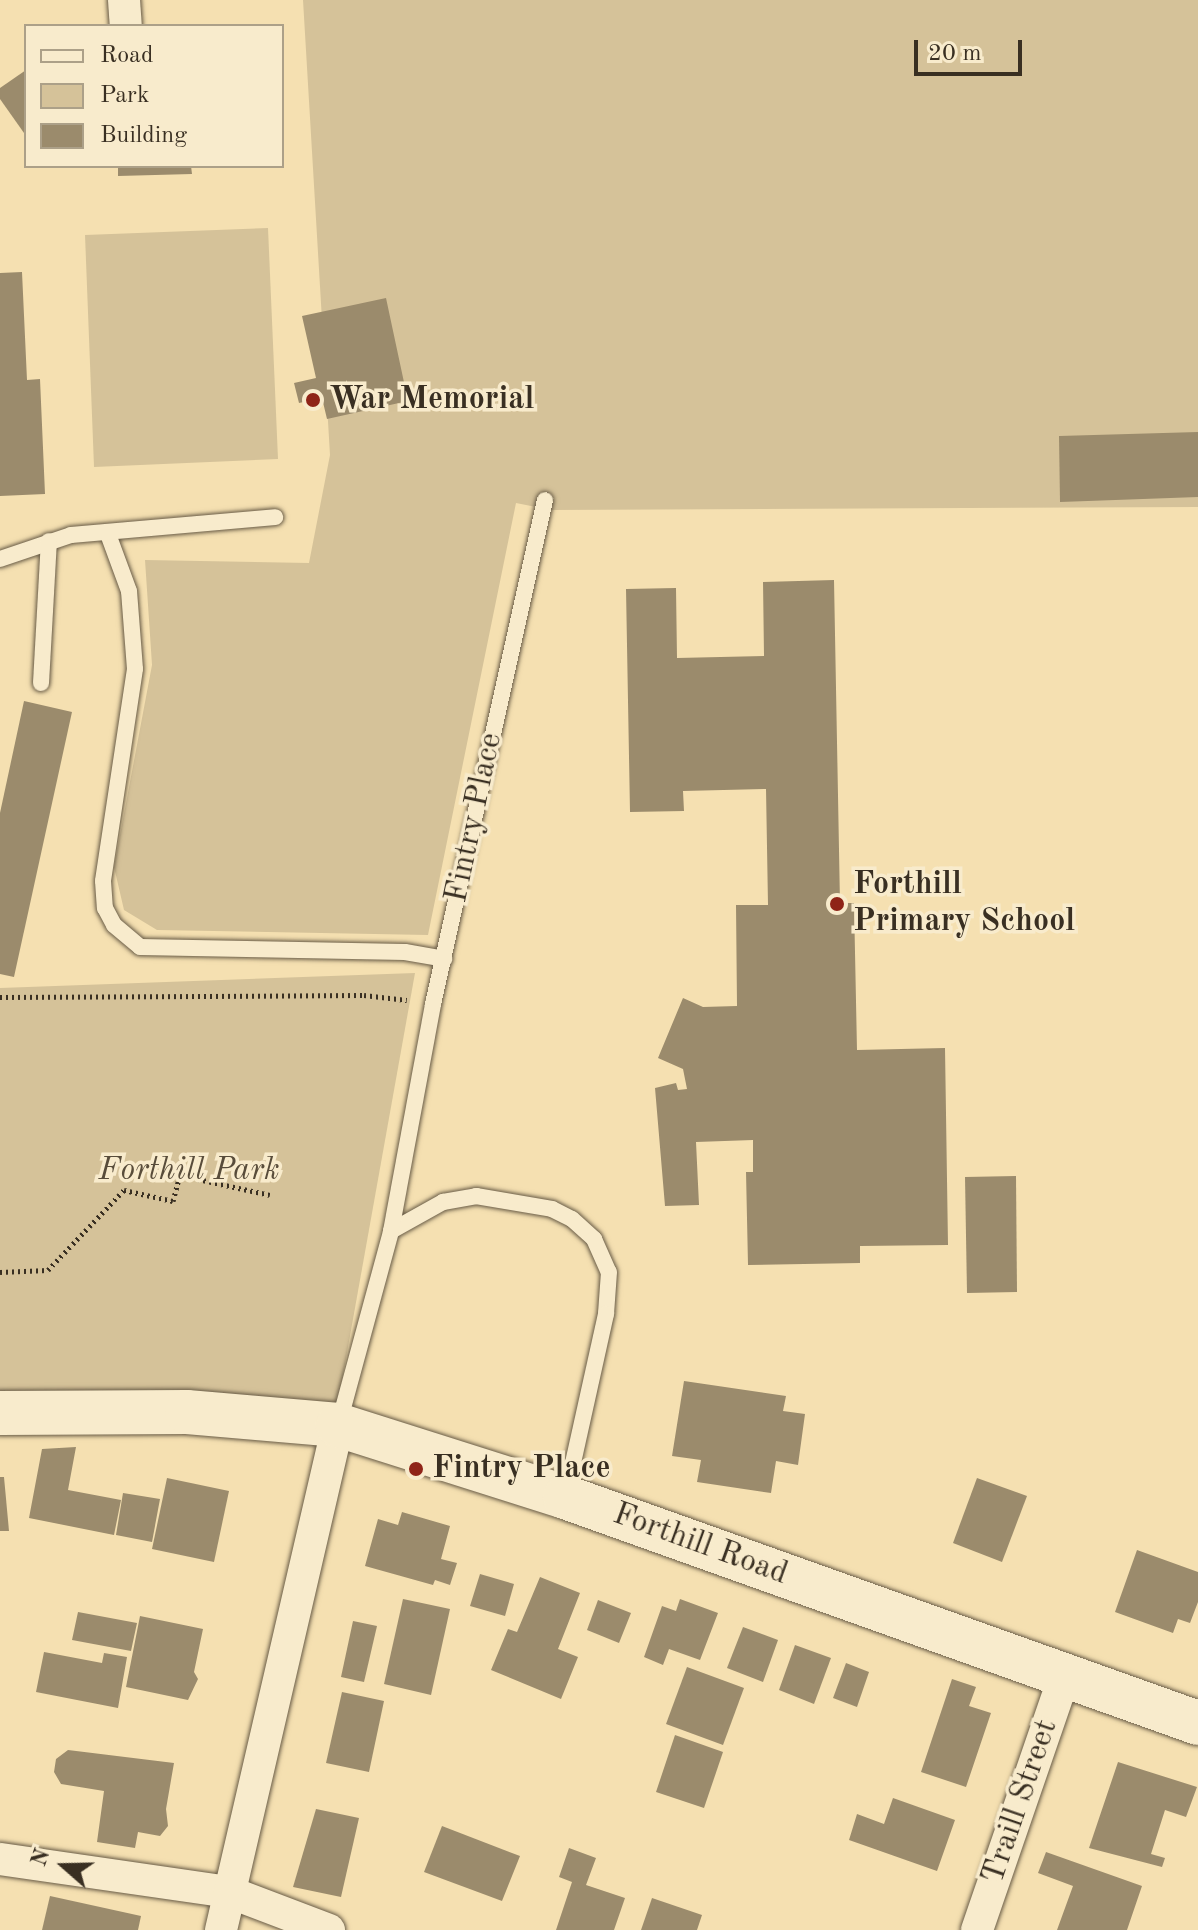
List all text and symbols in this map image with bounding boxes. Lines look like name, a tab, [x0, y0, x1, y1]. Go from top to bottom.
legend	[24, 24, 284, 168]
scale bar	[918, 24, 1026, 74]
text: 20 m	[928, 42, 982, 66]
text: Road	[100, 44, 153, 68]
text: Park	[100, 84, 149, 108]
text: Building	[100, 124, 187, 148]
place label: War Memorial	[329, 381, 534, 419]
marker: War Memorial	[304, 391, 322, 409]
street label: Fintry Place	[438, 730, 512, 906]
place label: Forthill Primary School	[853, 867, 1075, 942]
marker: Forthill Primary School	[828, 895, 846, 913]
park label: Forthill Park	[98, 1152, 280, 1190]
place label: Fintry Place	[432, 1450, 611, 1488]
marker: Fintry Place	[407, 1460, 425, 1478]
street label: Forthill Road	[607, 1496, 793, 1594]
street label: Traill Street	[975, 1715, 1067, 1889]
north arrow	[24, 1826, 104, 1906]
text: N	[28, 1846, 55, 1869]

